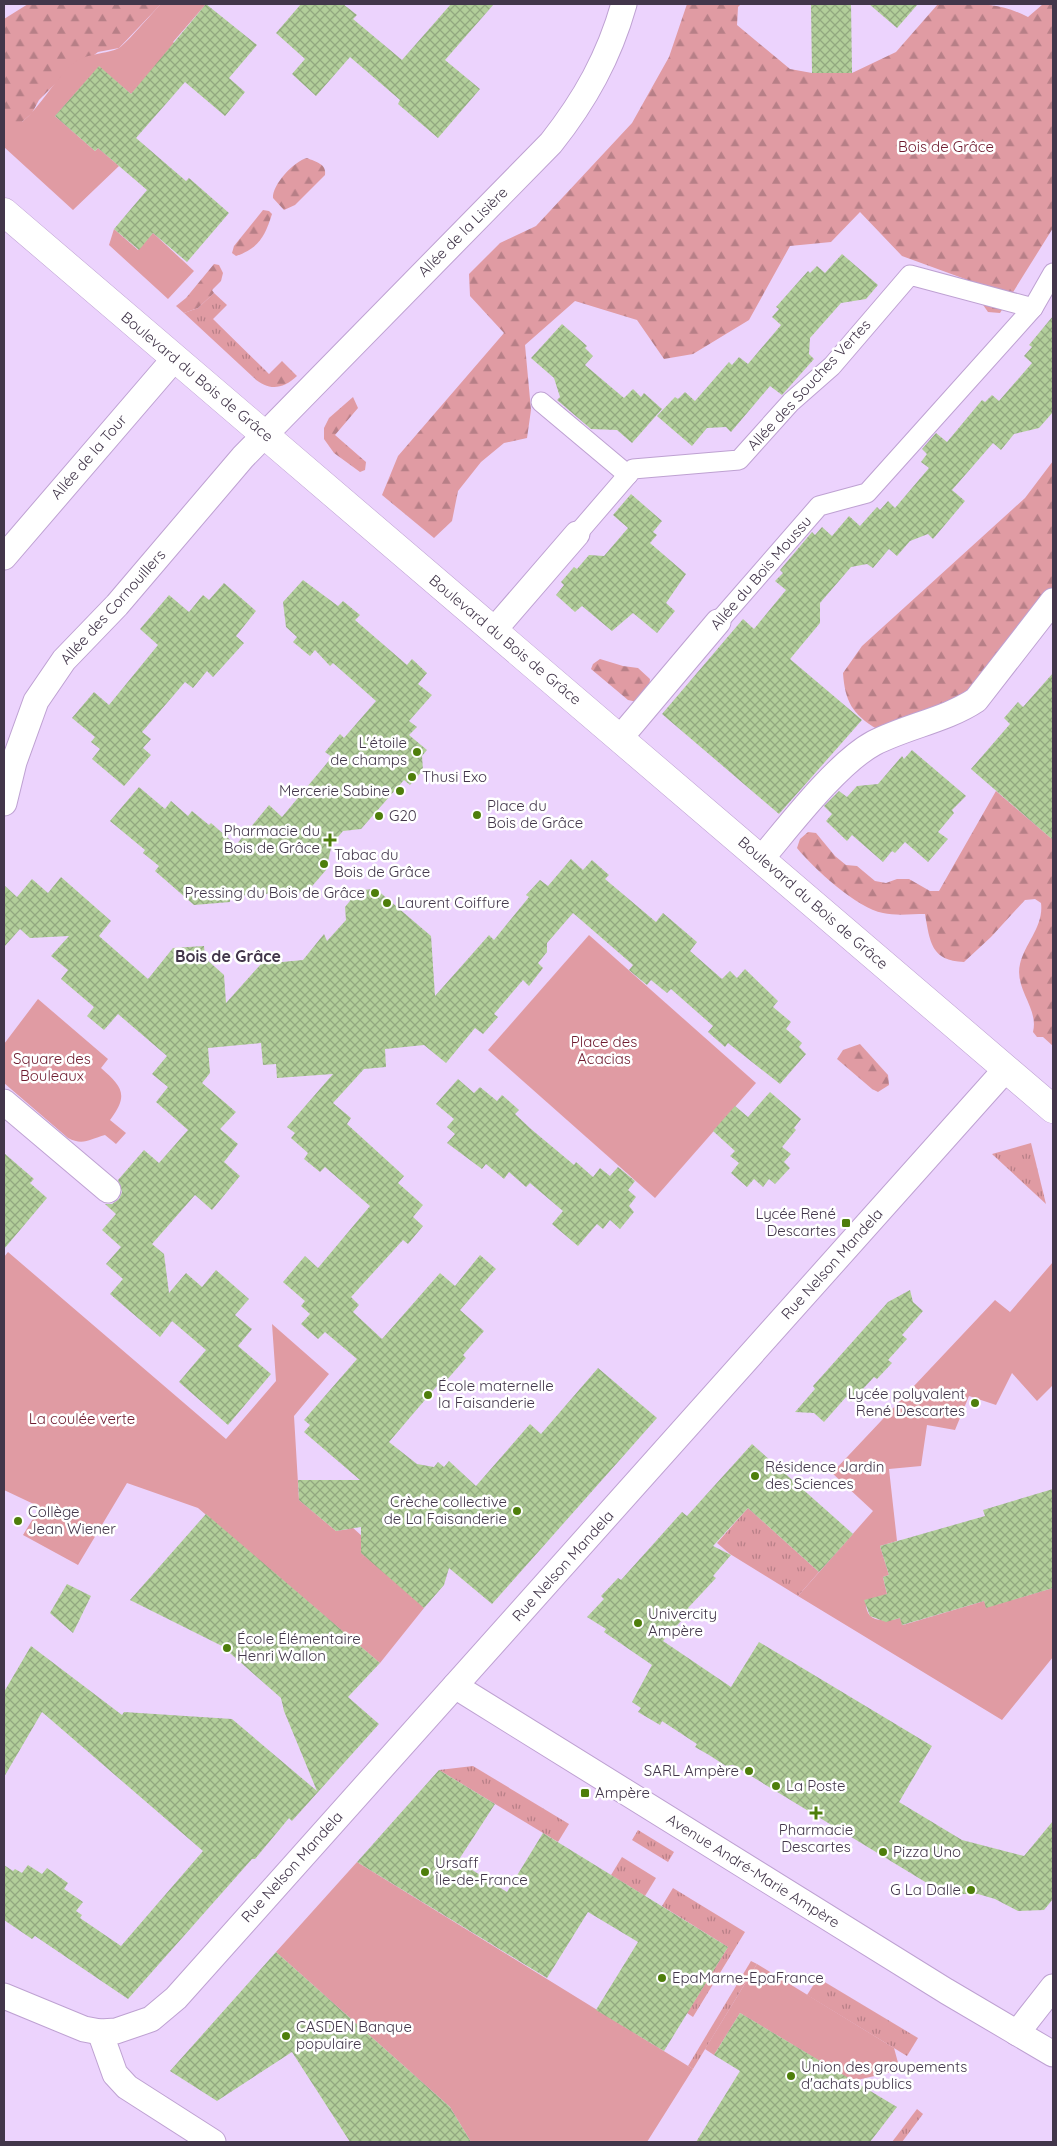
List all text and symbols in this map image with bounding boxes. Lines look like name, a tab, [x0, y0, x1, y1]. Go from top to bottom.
park label: Bois de Grâce	[898, 137, 994, 156]
street label: Allée de la Lisière	[414, 183, 512, 281]
street label: Boulevard du Bois de Grâce	[117, 307, 277, 446]
street label: Allée des Souches Vertes	[743, 315, 874, 454]
street label: Allée de la Tour	[47, 410, 131, 503]
street label: Allée du Bois Moussu	[706, 512, 815, 634]
street label: Allée des Cornouillers	[56, 545, 169, 668]
street label: Boulevard du Bois de Grâce	[425, 570, 585, 709]
place label: L'étoile de champs	[330, 733, 407, 769]
marker: L'étoile de champs	[411, 746, 423, 758]
place label: Thusi Exo	[422, 767, 487, 786]
marker: Thusi Exo	[406, 771, 418, 783]
place label: Mercerie Sabine	[279, 781, 390, 800]
marker: Mercerie Sabine	[394, 785, 406, 797]
place label: Place du Bois de Grâce	[487, 796, 583, 832]
place label: G20	[389, 806, 417, 825]
marker: Place du Bois de Grâce	[471, 809, 483, 821]
marker: G20	[373, 810, 385, 822]
place label: Pharmacie du Bois de Grâce	[223, 821, 320, 857]
street label: Boulevard du Bois de Grâce	[734, 832, 892, 973]
marker: Pharmacie du Bois de Grâce	[324, 834, 336, 846]
place label: Tabac du Bois de Grâce	[334, 845, 430, 881]
marker: Tabac du Bois de Grâce	[318, 858, 330, 870]
place label: Pressing du Bois de Grâce	[185, 883, 365, 902]
marker: Pressing du Bois de Grâce	[369, 887, 381, 899]
place label: Laurent Coiffure	[397, 893, 510, 912]
marker: Laurent Coiffure	[381, 897, 393, 909]
district label: Bois de Grâce	[175, 946, 281, 966]
park label: Place des Acacias	[571, 1032, 637, 1068]
park label: Square des Bouleaux	[13, 1049, 91, 1085]
place label: Lycée René Descartes	[755, 1204, 836, 1240]
street label: Rue Nelson Mandela	[777, 1204, 887, 1323]
marker: Lycée René Descartes	[840, 1217, 852, 1229]
place label: École maternelle la Faisanderie	[438, 1376, 554, 1412]
place label: Lycée polyvalent René Descartes	[848, 1384, 965, 1420]
marker: École maternelle la Faisanderie	[422, 1389, 434, 1401]
marker: Lycée polyvalent René Descartes	[969, 1397, 981, 1409]
park label: La coulée verte	[29, 1409, 135, 1428]
place label: Résidence Jardin des Sciences	[765, 1457, 884, 1493]
marker: Résidence Jardin des Sciences	[749, 1470, 761, 1482]
place label: Crèche collective de La Faisanderie	[384, 1492, 507, 1528]
place label: Collège Jean Wiener	[28, 1502, 116, 1538]
marker: Crèche collective de La Faisanderie	[511, 1505, 523, 1517]
street label: Rue Nelson Mandela	[508, 1506, 618, 1625]
marker: Collège Jean Wiener	[12, 1515, 24, 1527]
place label: Univercity Ampère	[648, 1604, 717, 1640]
marker: Univercity Ampère	[632, 1617, 644, 1629]
place label: École Élémentaire Henri Wallon	[237, 1629, 361, 1665]
marker: École Élémentaire Henri Wallon	[221, 1642, 233, 1654]
place label: SARL Ampère	[644, 1761, 739, 1780]
marker: SARL Ampère	[743, 1765, 755, 1777]
place label: La Poste	[786, 1776, 846, 1795]
marker: La Poste	[770, 1780, 782, 1792]
place label: Ampère	[595, 1783, 650, 1802]
marker: Ampère	[579, 1787, 591, 1799]
street label: Rue Nelson Mandela	[237, 1807, 347, 1926]
marker: Pharmacie Descartes	[810, 1807, 822, 1819]
street label: Avenue André-Marie Ampère	[663, 1809, 843, 1932]
place label: Pharmacie Descartes	[779, 1820, 853, 1856]
place label: Pizza Uno	[893, 1842, 961, 1861]
marker: Pizza Uno	[877, 1846, 889, 1858]
place label: Ursaff Île-de-France	[435, 1853, 528, 1889]
marker: Ursaff Île-de-France	[419, 1866, 431, 1878]
place label: G La Dalle	[890, 1880, 961, 1899]
marker: G La Dalle	[965, 1884, 977, 1896]
place label: EpaMarne-EpaFrance	[672, 1968, 824, 1987]
marker: EpaMarne-EpaFrance	[656, 1972, 668, 1984]
place label: CASDEN Banque populaire	[296, 2017, 412, 2053]
marker: CASDEN Banque populaire	[280, 2030, 292, 2042]
place label: Union des groupements d'achats publics	[801, 2057, 967, 2093]
marker: Union des groupements d'achats publics	[785, 2070, 797, 2082]

